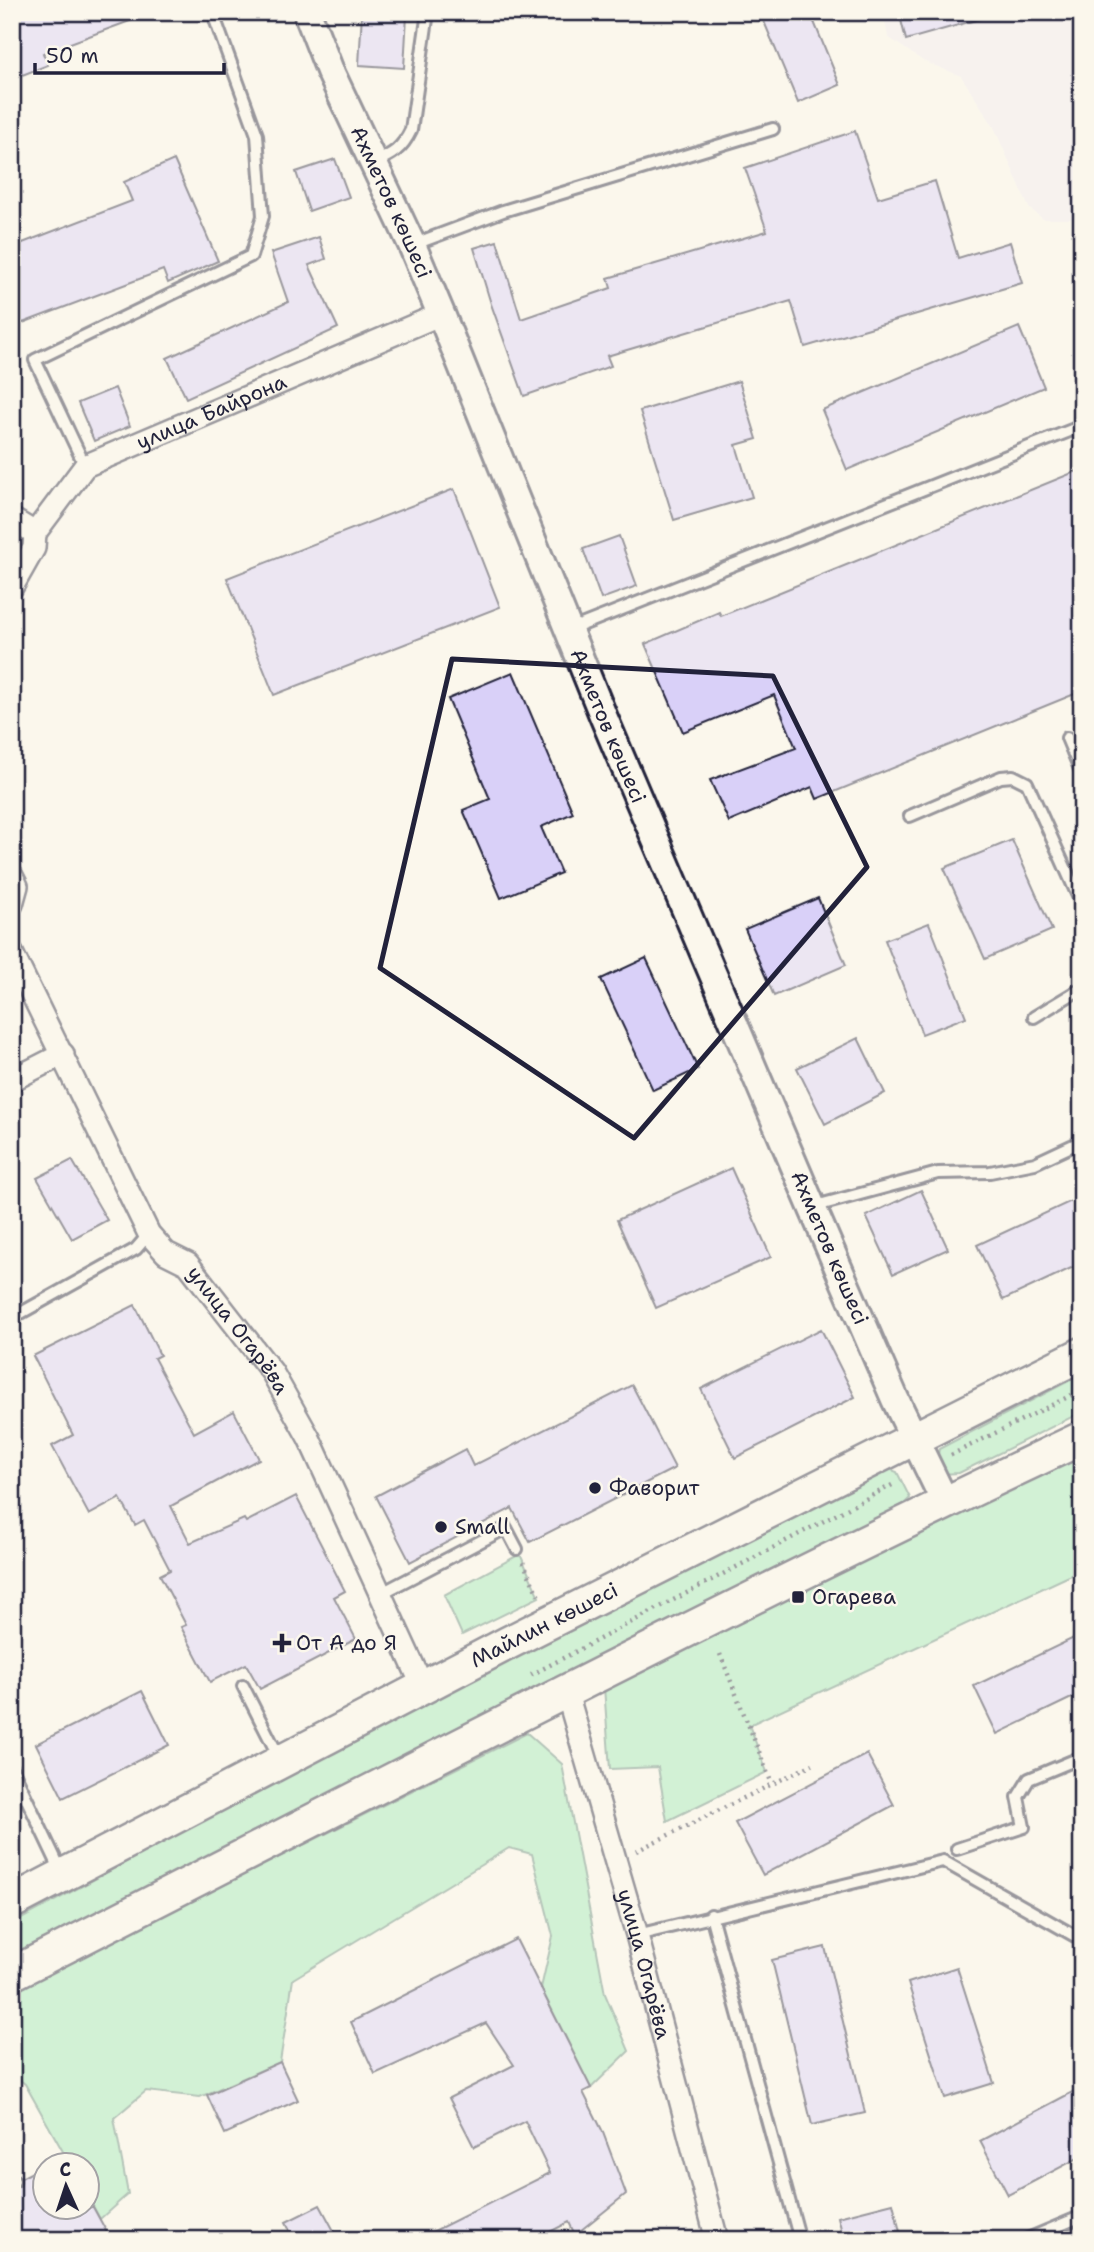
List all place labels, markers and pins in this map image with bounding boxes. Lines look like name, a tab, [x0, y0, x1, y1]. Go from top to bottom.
place label: Фаворит	[609, 1474, 700, 1502]
marker: Фаворит	[587, 1480, 603, 1496]
place label: Small	[455, 1513, 511, 1541]
marker: Small	[433, 1519, 449, 1535]
place label: Огарева	[812, 1583, 896, 1611]
marker: Огарева	[790, 1589, 806, 1605]
place label: От А до Я	[296, 1629, 397, 1657]
marker: От А до Я	[274, 1635, 290, 1651]

